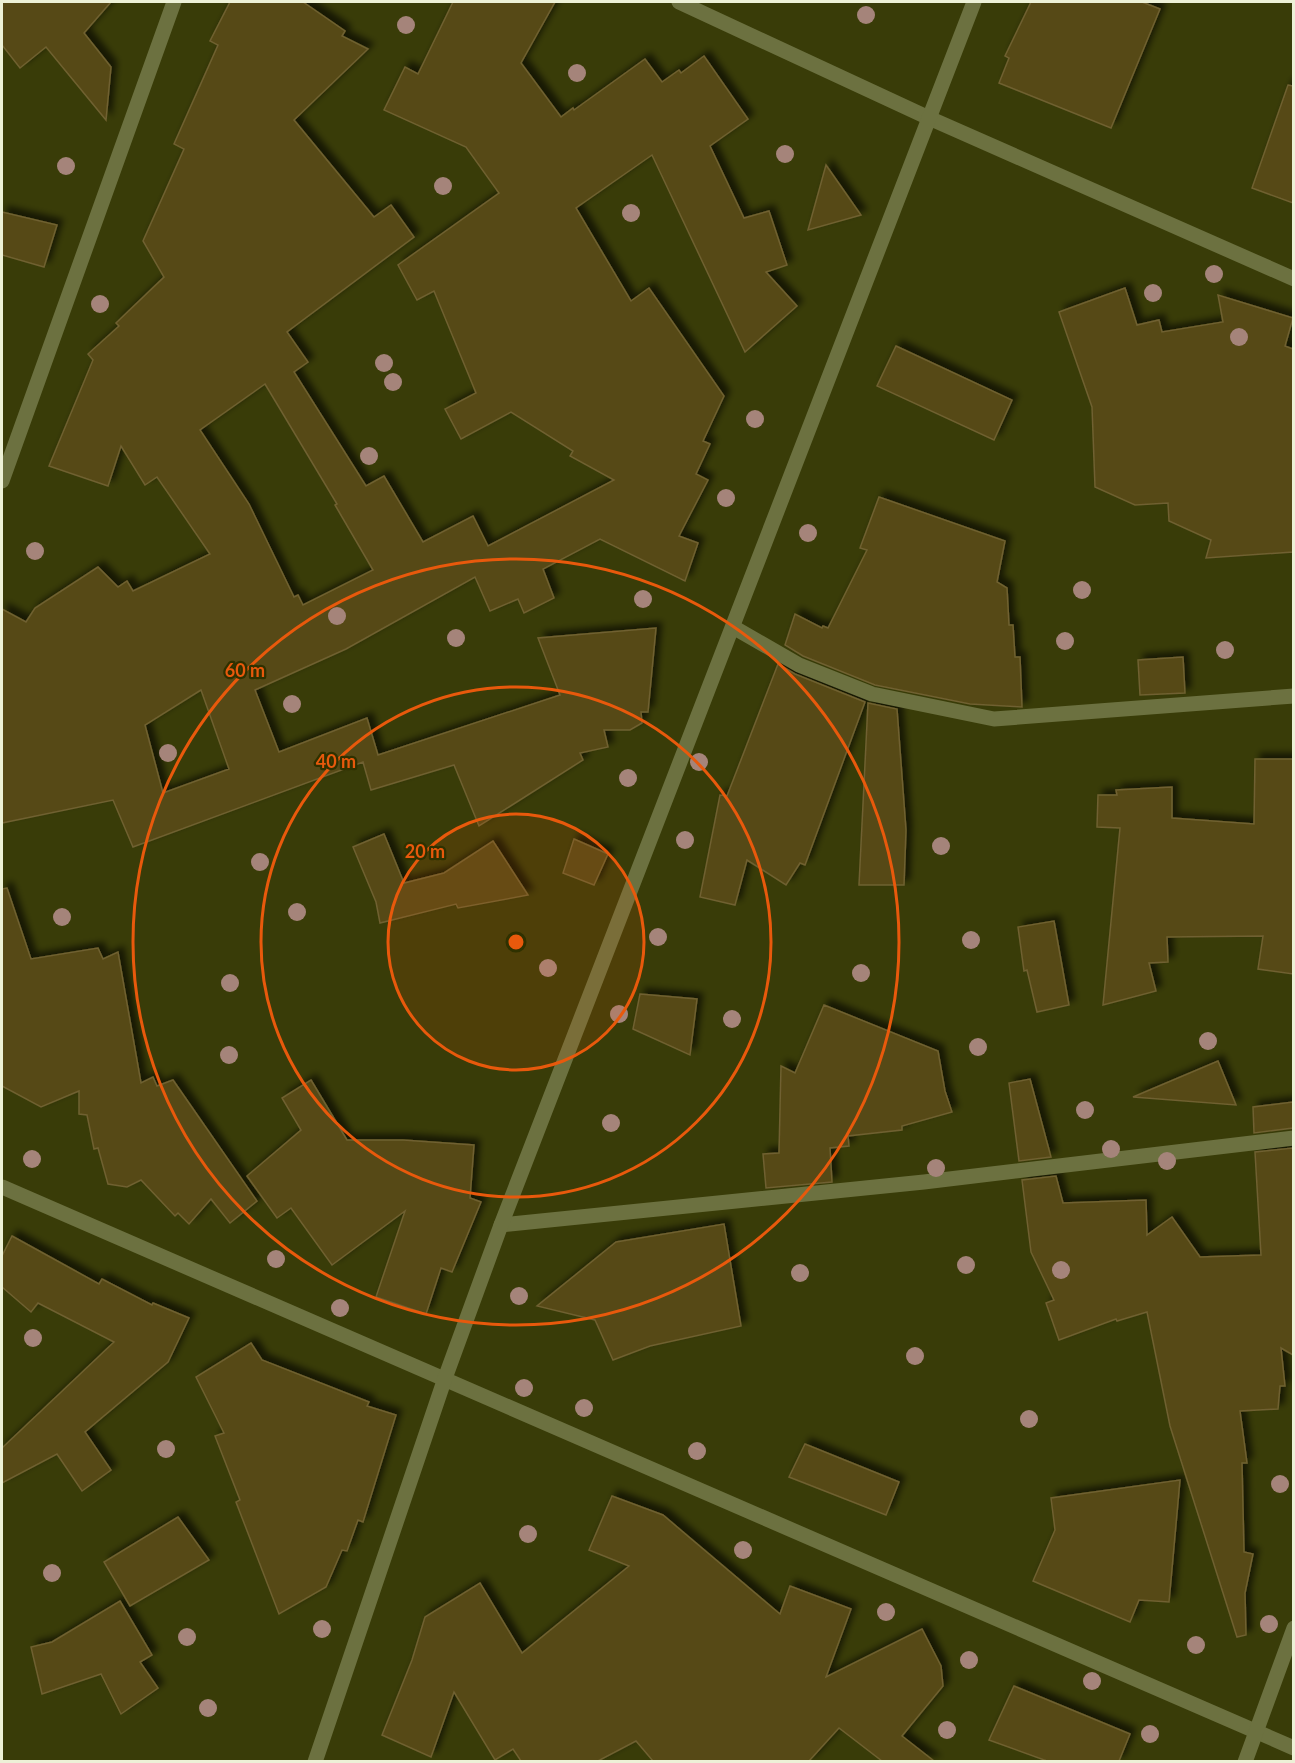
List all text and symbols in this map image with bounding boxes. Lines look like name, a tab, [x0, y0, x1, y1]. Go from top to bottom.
text: 60 m	[225, 659, 265, 681]
text: 40 m	[316, 750, 356, 772]
text: 20 m	[405, 840, 445, 862]
centre of rings	[506, 932, 526, 952]

